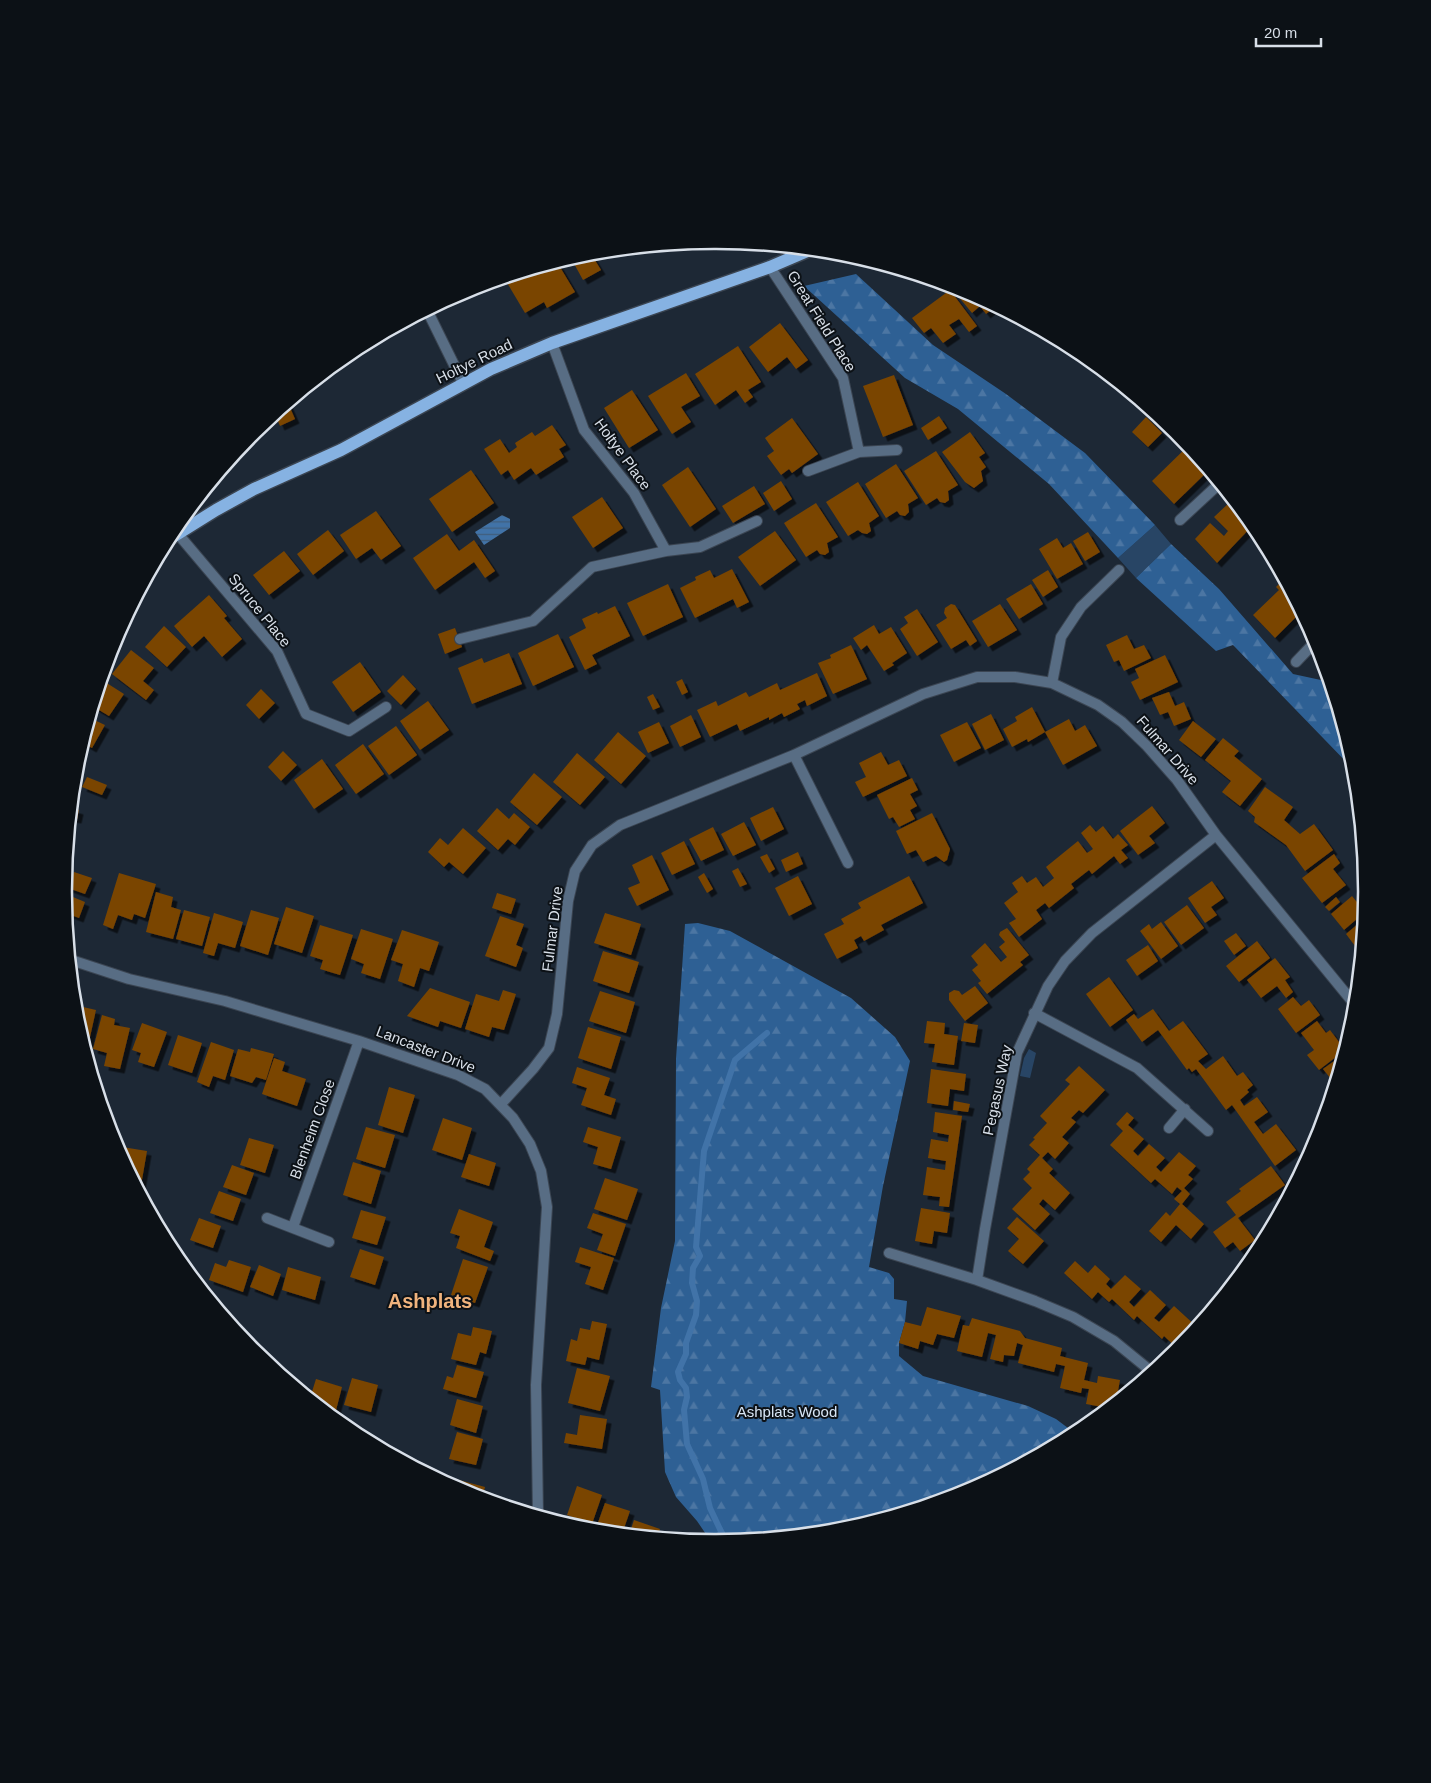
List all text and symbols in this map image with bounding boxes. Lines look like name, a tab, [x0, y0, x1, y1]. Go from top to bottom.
scale bar	[1256, 15, 1321, 47]
text: 20 m	[1264, 24, 1297, 41]
street label: Great Field Place	[784, 267, 860, 375]
street label: Holtye Road	[433, 335, 515, 387]
street label: Holtye Place	[591, 415, 655, 493]
street label: Spruce Place	[225, 570, 295, 650]
street label: Fulmar Drive	[1133, 712, 1203, 788]
street label: Fulmar Drive	[538, 885, 566, 973]
street label: Lancaster Drive	[374, 1022, 478, 1076]
street label: Pegasus Way	[979, 1043, 1015, 1137]
street label: Blenheim Close	[286, 1077, 338, 1181]
district label: Ashplats	[388, 1290, 472, 1312]
park label: Ashplats Wood	[737, 1403, 837, 1420]

